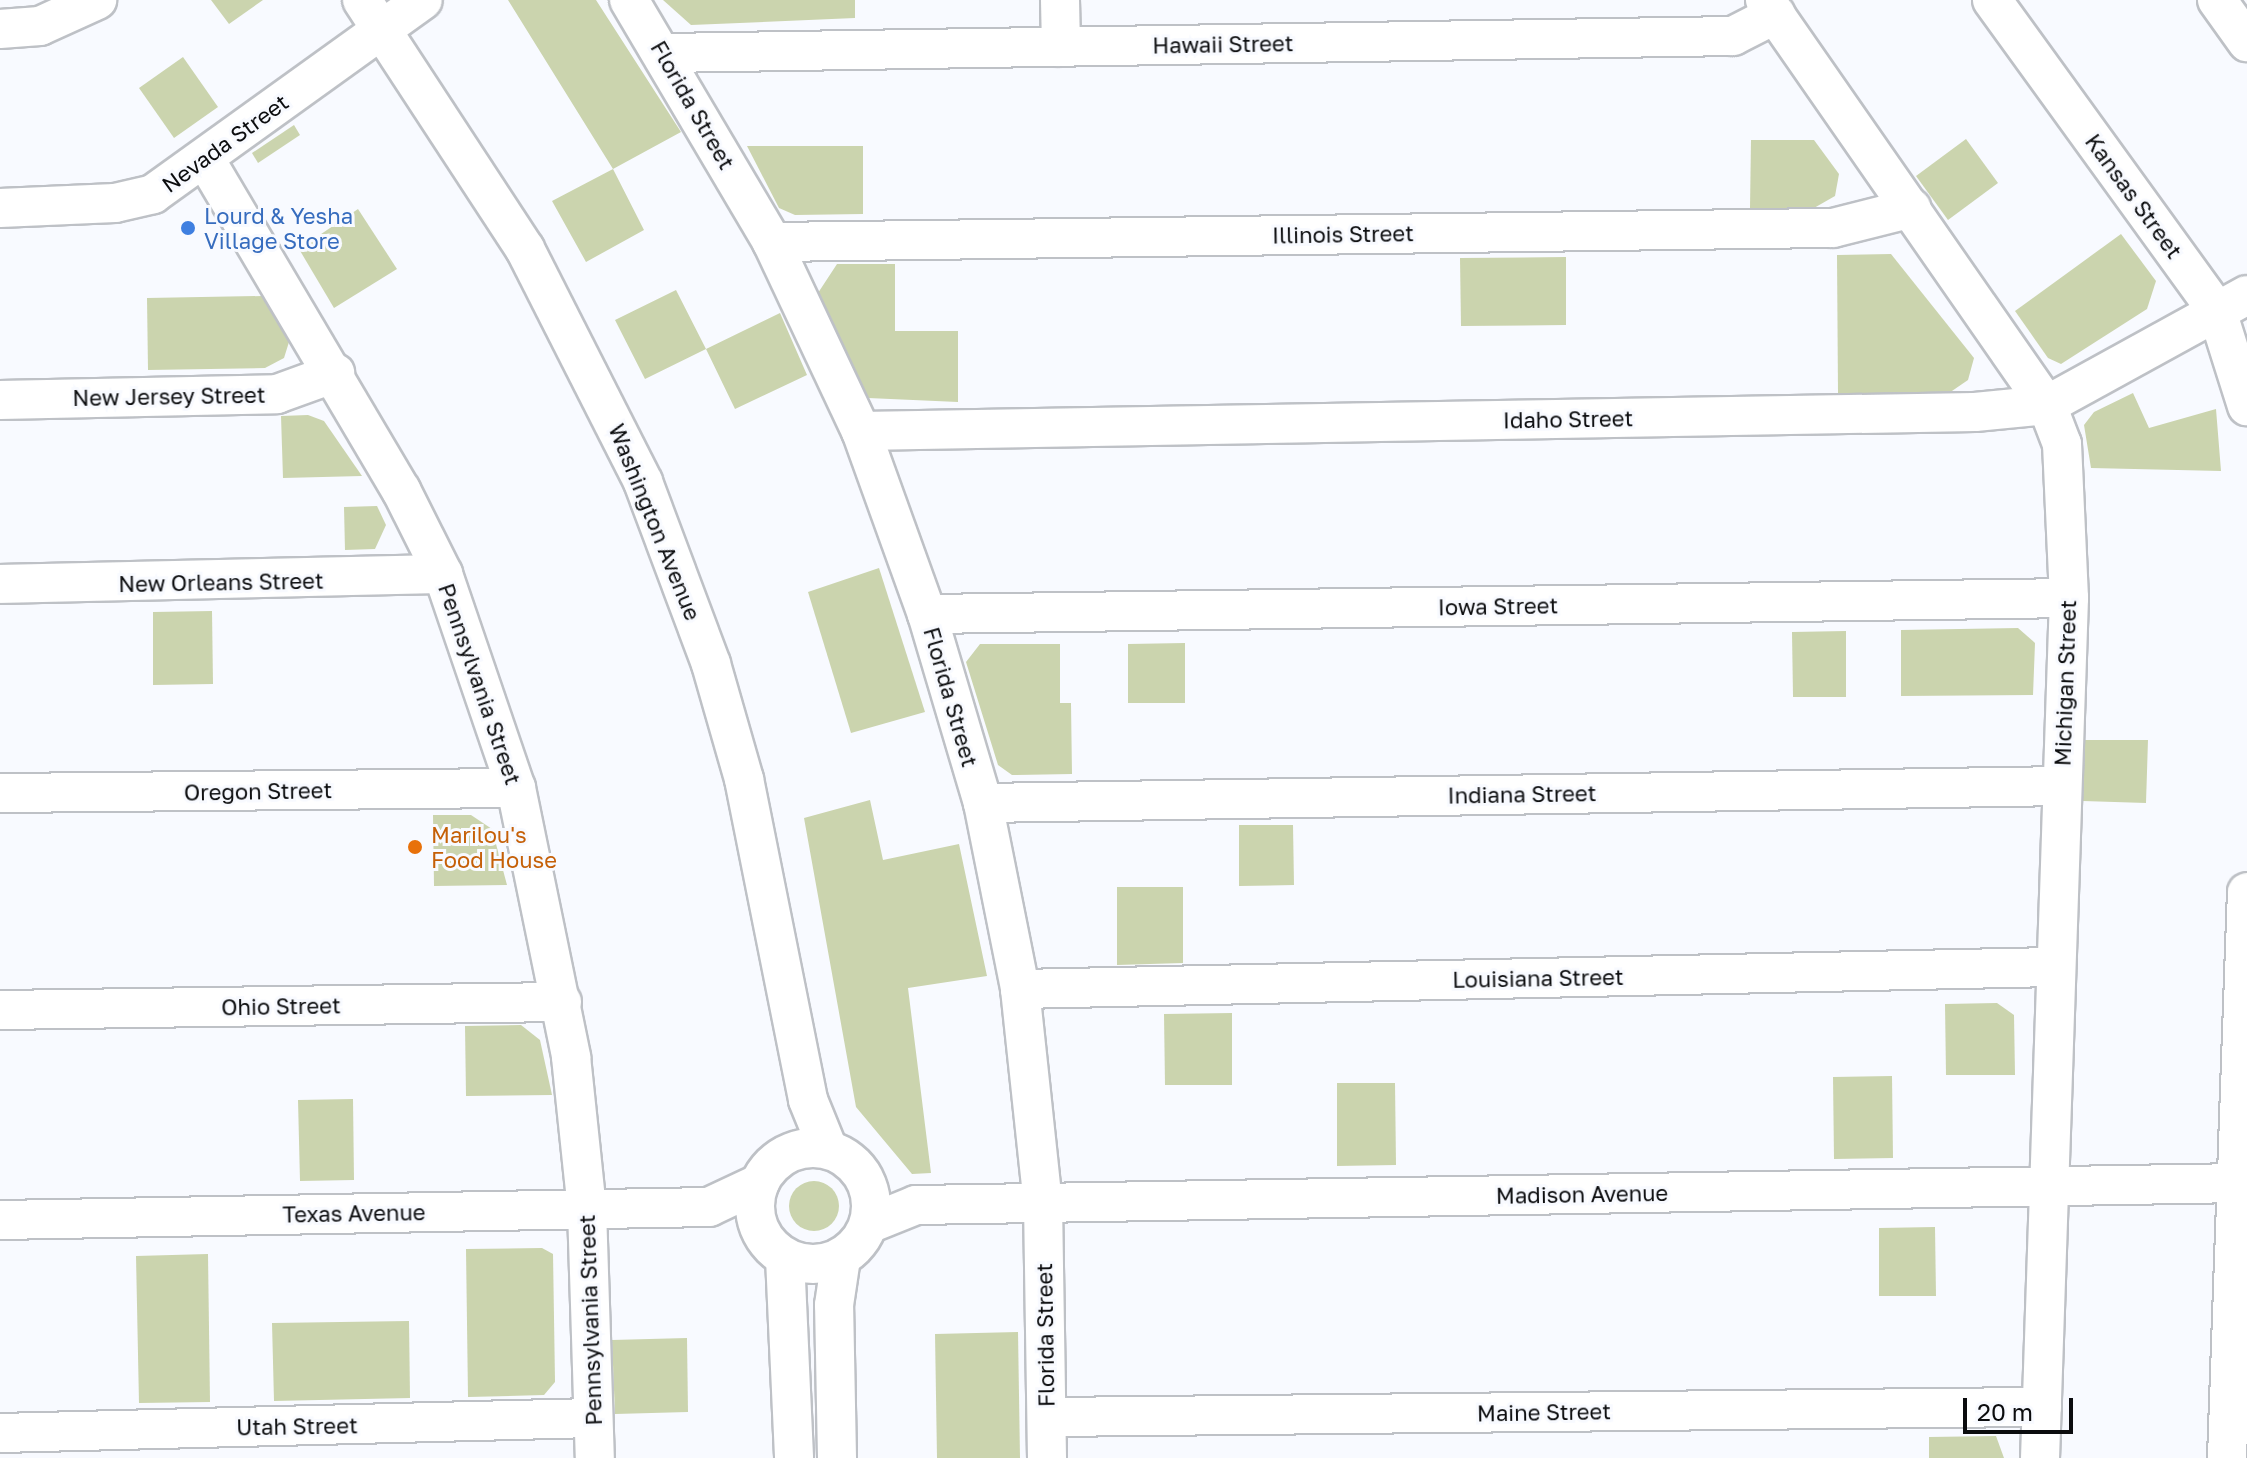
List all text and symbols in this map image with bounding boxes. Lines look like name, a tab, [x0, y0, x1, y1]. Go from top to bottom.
street label: Hawaii Street	[1152, 30, 1294, 58]
street label: Florida Street	[646, 36, 740, 174]
street label: Nevada Street	[157, 88, 293, 198]
street label: Kansas Street	[2080, 129, 2188, 263]
place label: Lourd & Yesha Village Store	[204, 202, 353, 254]
marker: Lourd & Yesha Village Store	[179, 219, 197, 237]
street label: Illinois Street	[1272, 220, 1414, 248]
street label: New Jersey Street	[72, 381, 266, 411]
street label: Idaho Street	[1503, 405, 1633, 433]
street label: Washington Avenue	[604, 420, 706, 624]
street label: New Orleans Street	[118, 567, 324, 597]
street label: Pennsylvania Street	[433, 580, 527, 788]
street label: Iowa Street	[1438, 592, 1558, 620]
street label: Michigan Street	[2049, 599, 2081, 767]
street label: Florida Street	[918, 624, 984, 770]
street label: Oregon Street	[184, 777, 332, 805]
street label: Indiana Street	[1447, 780, 1597, 808]
place label: Marilou's Food House	[431, 821, 557, 872]
marker: Marilou's Food House	[406, 838, 424, 856]
street label: Louisiana Street	[1452, 963, 1624, 993]
street label: Ohio Street	[221, 992, 341, 1020]
street label: Madison Avenue	[1496, 1179, 1668, 1209]
street label: Texas Avenue	[282, 1199, 426, 1227]
street label: Pennsylvania Street	[573, 1214, 607, 1426]
street label: Florida Street	[1031, 1263, 1059, 1407]
scale bar	[1967, 1382, 2077, 1432]
text: 20 m	[1977, 1397, 2033, 1426]
street label: Maine Street	[1477, 1398, 1611, 1426]
street label: Utah Street	[236, 1412, 358, 1440]

